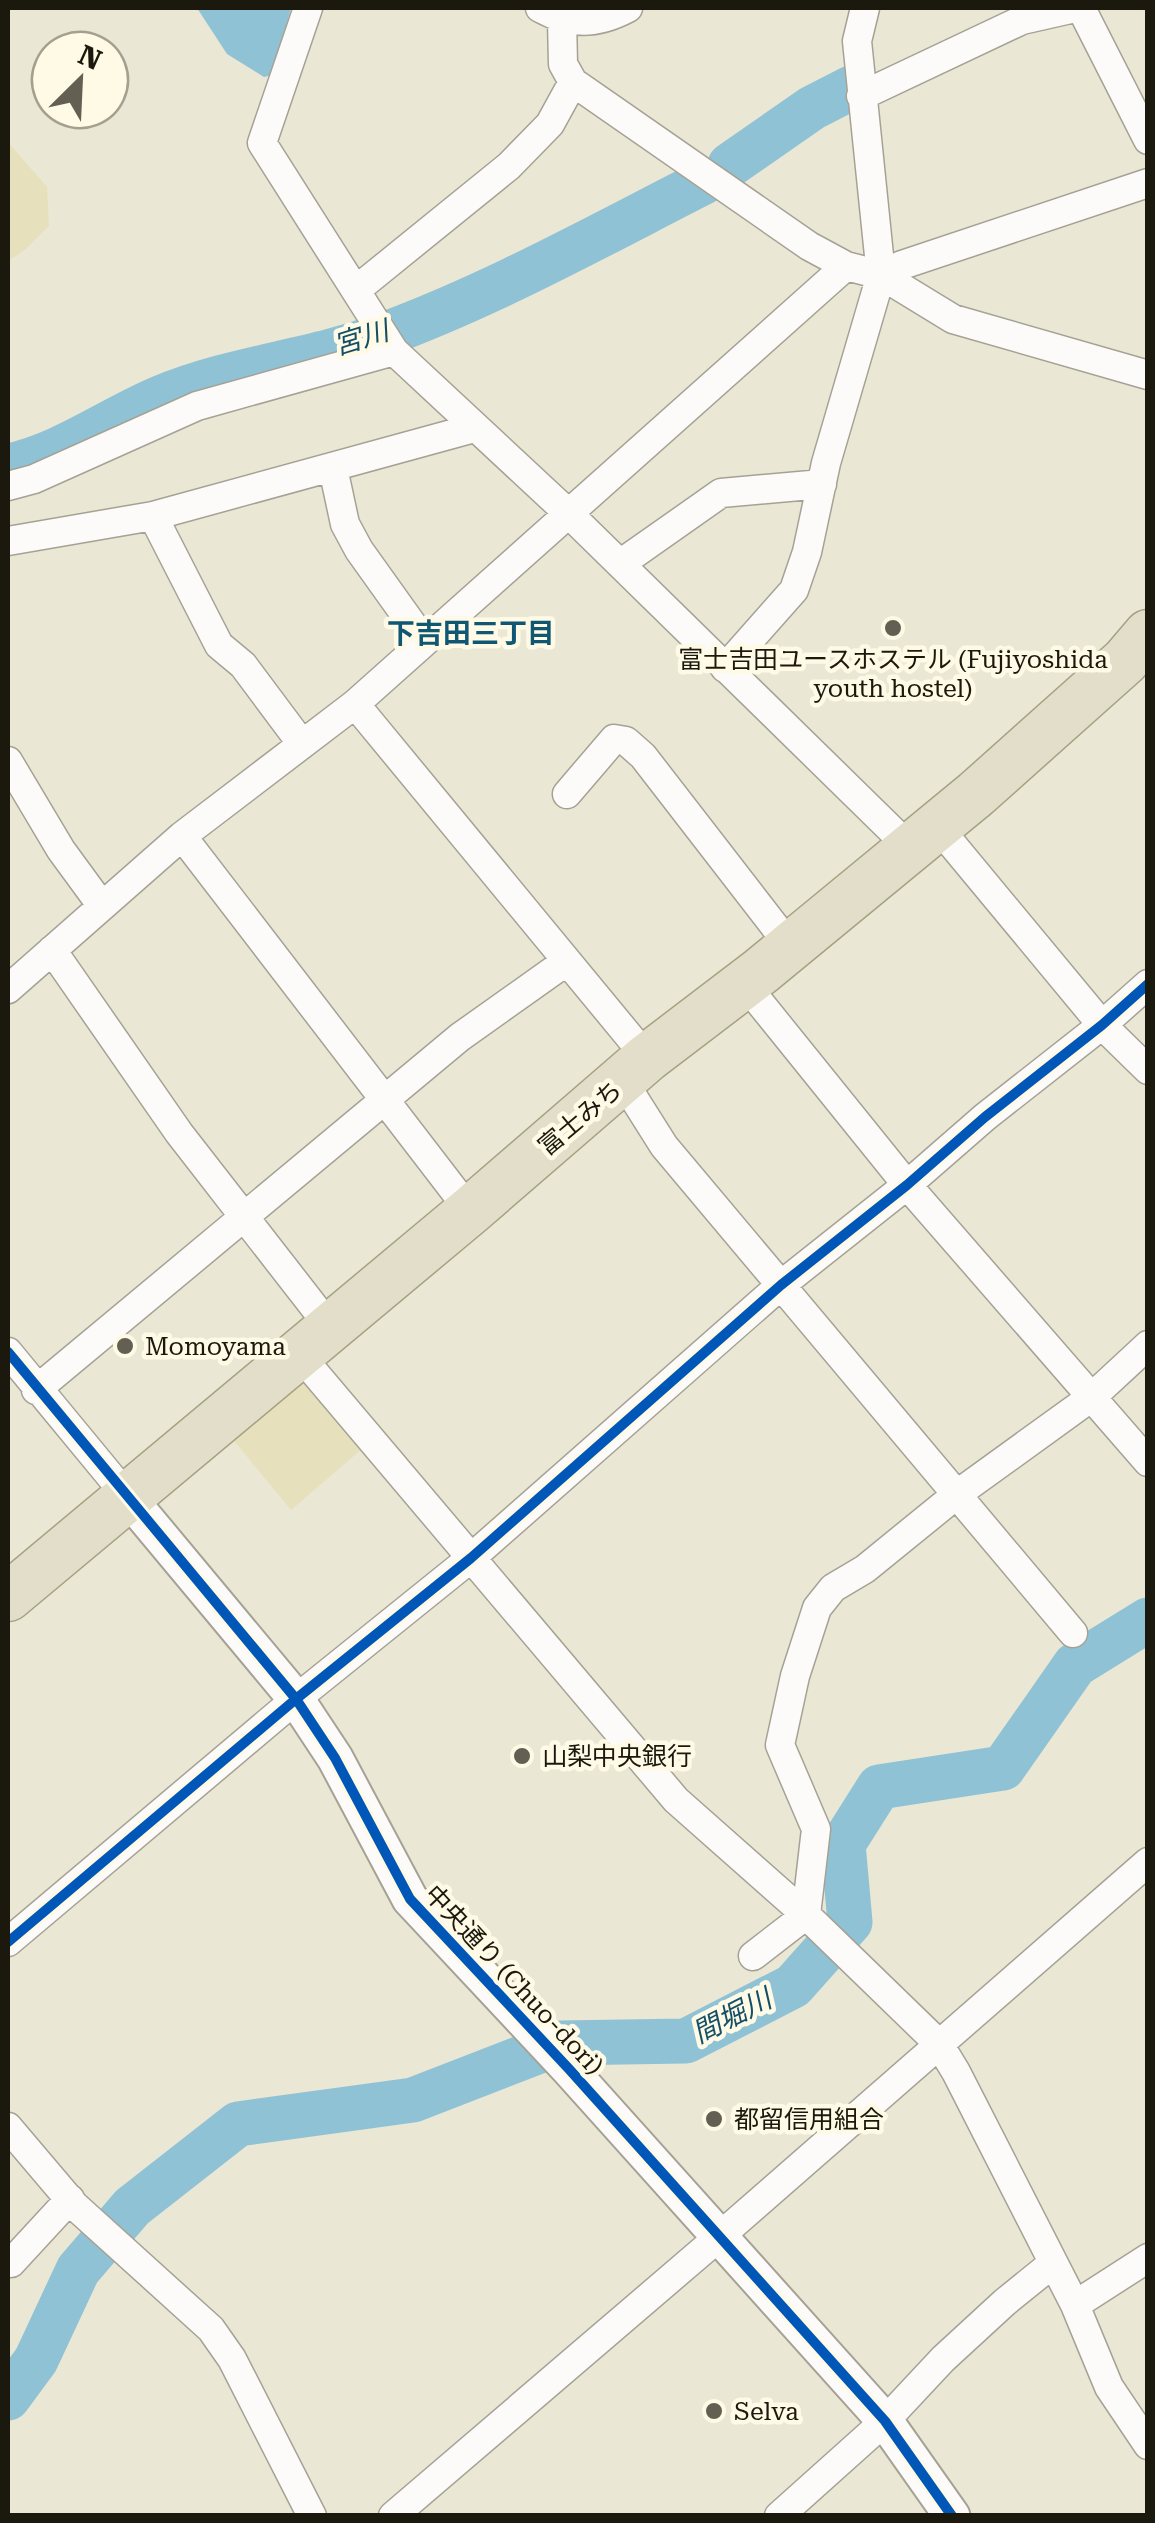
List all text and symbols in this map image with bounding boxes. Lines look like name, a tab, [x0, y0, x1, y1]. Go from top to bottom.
north arrow	[30, 30, 130, 130]
text: N	[73, 38, 107, 77]
water label: 宮川	[329, 313, 395, 362]
district label: 下吉田三丁目	[387, 617, 555, 650]
marker: 富士吉田ユースホステル (Fujiyoshida youth hostel)	[882, 617, 904, 639]
place label: 富士吉田ユースホステル (Fujiyoshida youth hostel)	[678, 645, 1108, 703]
street label: 富士みち	[532, 1075, 628, 1161]
place label: Momoyama	[145, 1332, 286, 1361]
marker: Momoyama	[114, 1335, 136, 1357]
place label: 山梨中央銀行	[542, 1742, 692, 1771]
marker: 山梨中央銀行	[511, 1745, 533, 1767]
street label: 中央通り (Chuo-dori)	[419, 1879, 609, 2081]
water label: 間堀川	[687, 1981, 780, 2050]
place label: 都留信用組合	[734, 2105, 884, 2134]
marker: 都留信用組合	[703, 2108, 725, 2130]
place label: Selva	[734, 2397, 799, 2426]
marker: Selva	[703, 2400, 725, 2422]

